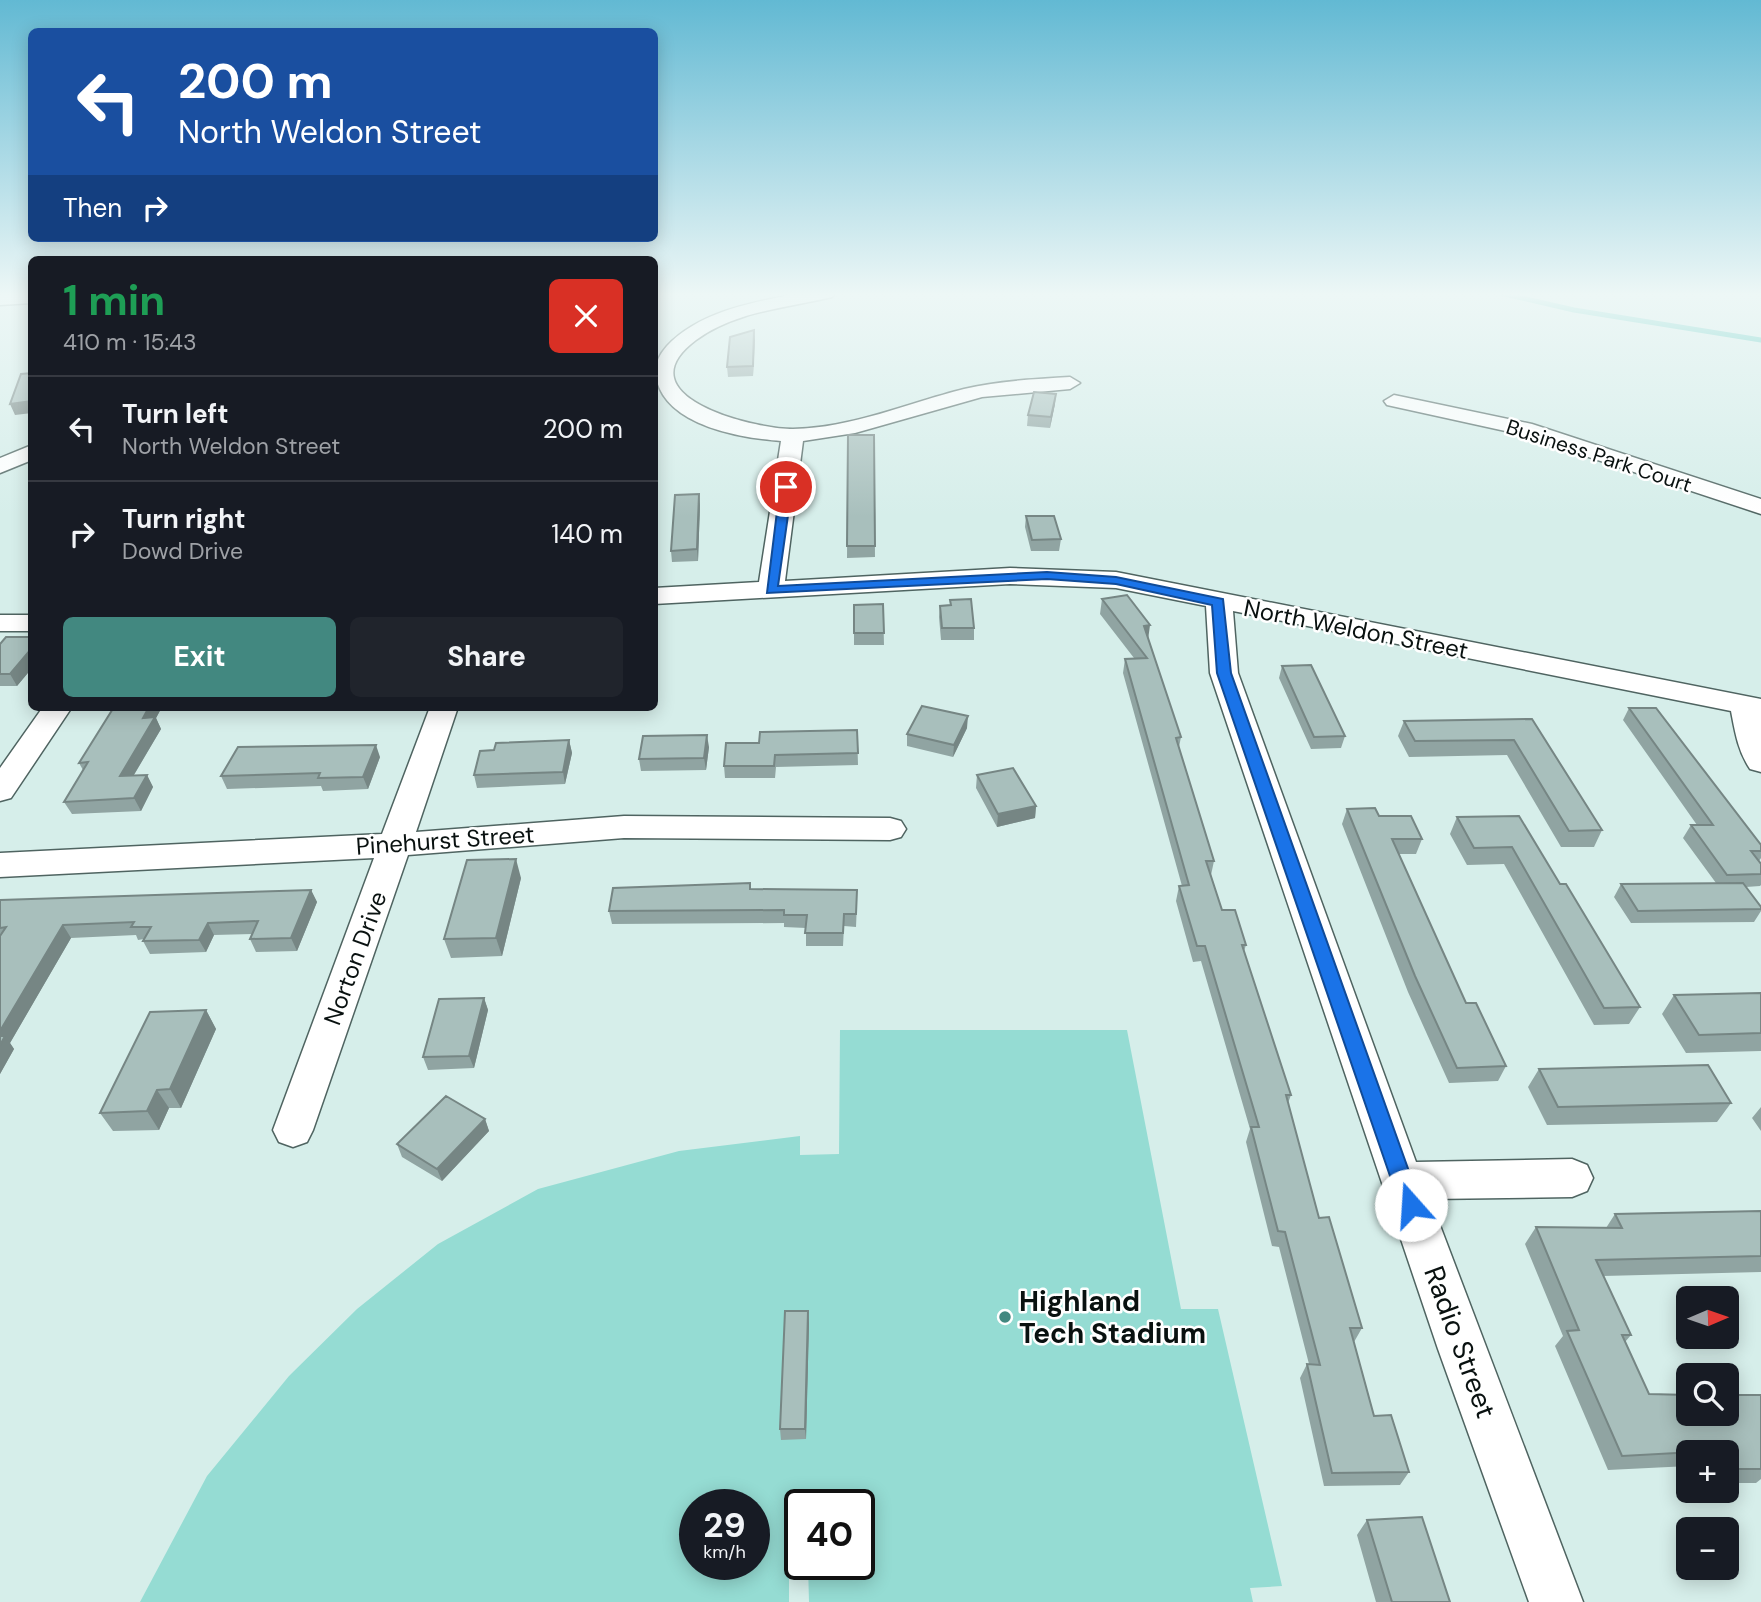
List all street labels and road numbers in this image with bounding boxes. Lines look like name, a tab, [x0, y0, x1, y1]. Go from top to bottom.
street label: Business Park Court	[1503, 413, 1695, 499]
street label: North Weldon Street	[1241, 592, 1471, 666]
street label: Pinehurst Street	[355, 818, 535, 862]
street label: Norton Drive	[316, 887, 394, 1029]
street label: Radio Street	[1415, 1261, 1505, 1423]

